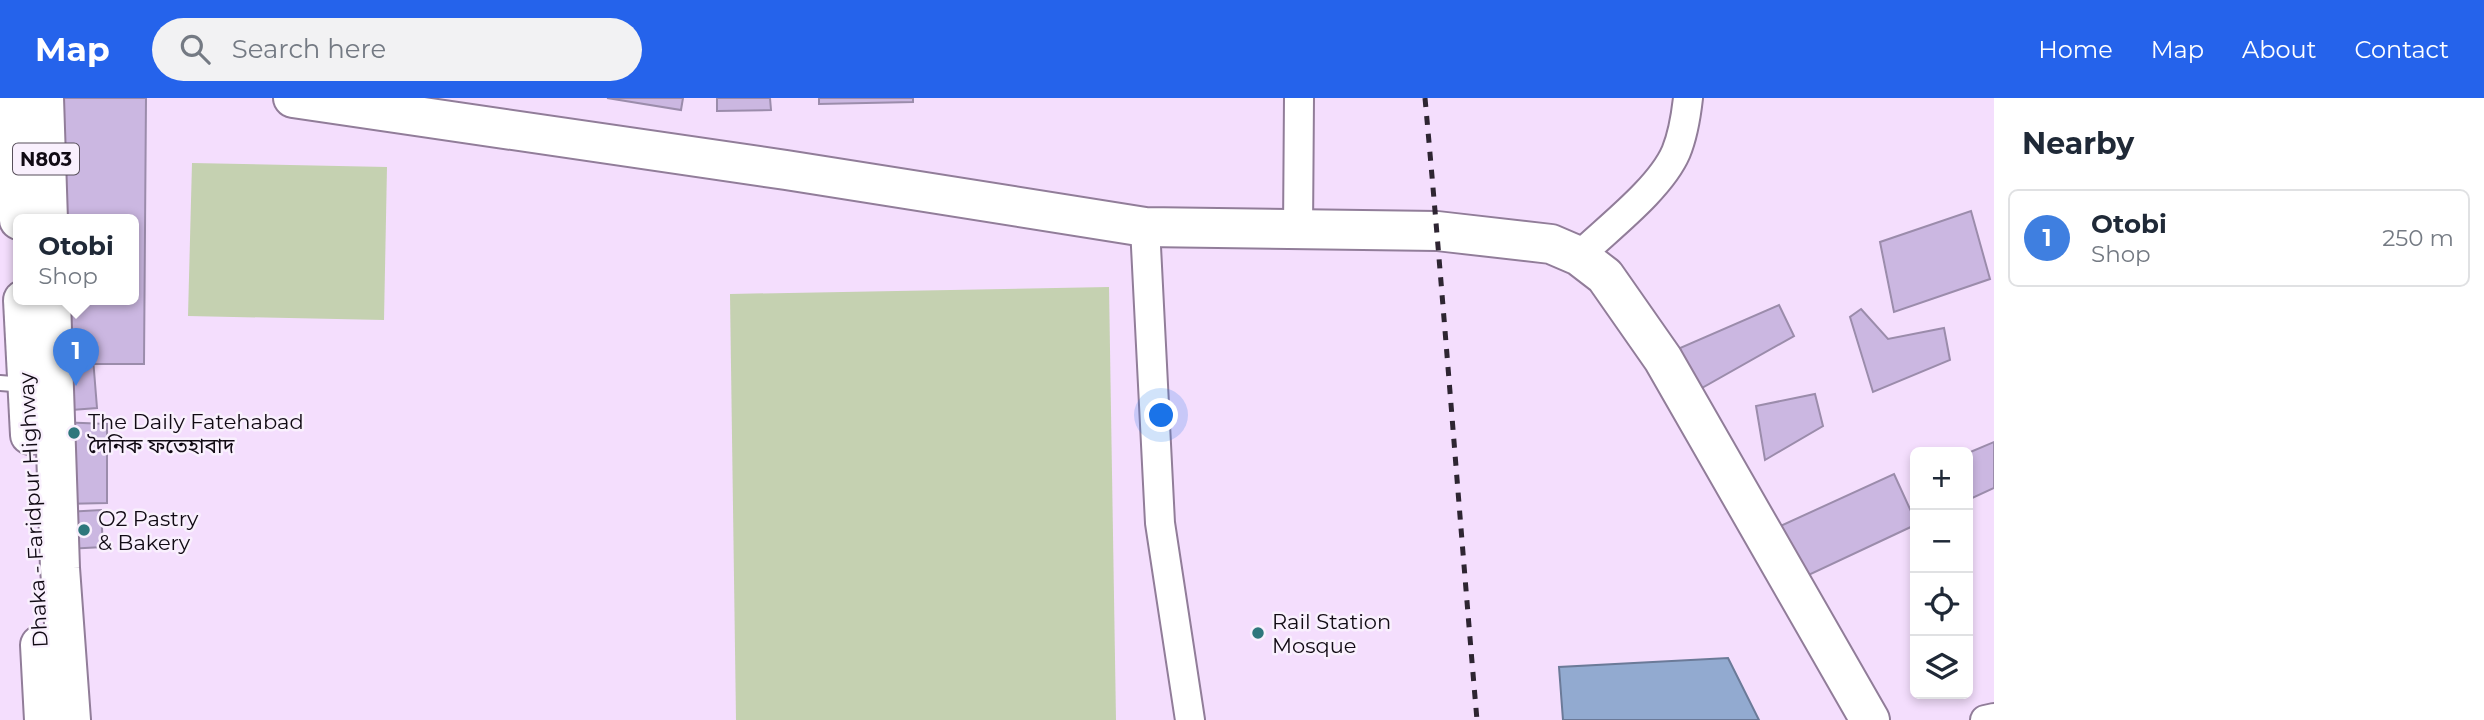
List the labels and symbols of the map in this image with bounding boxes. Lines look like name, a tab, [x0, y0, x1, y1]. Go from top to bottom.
road number: N803	[13, 143, 79, 174]
pin: 1	[53, 328, 99, 386]
street label: Dhaka - Faridpur Highway	[13, 371, 53, 648]
your location	[1144, 398, 1178, 432]
place label: The Daily Fatehabad দৈনিক ফতেহাবাদ	[87, 409, 304, 458]
marker: The Daily Fatehabad দৈনিক ফতেহাবাদ	[66, 425, 82, 441]
place label: O2 Pastry & Bakery	[98, 506, 199, 555]
marker: O2 Pastry & Bakery	[76, 522, 92, 538]
place label: Rail Station Mosque	[1272, 609, 1391, 658]
marker: Rail Station Mosque	[1250, 625, 1266, 641]

